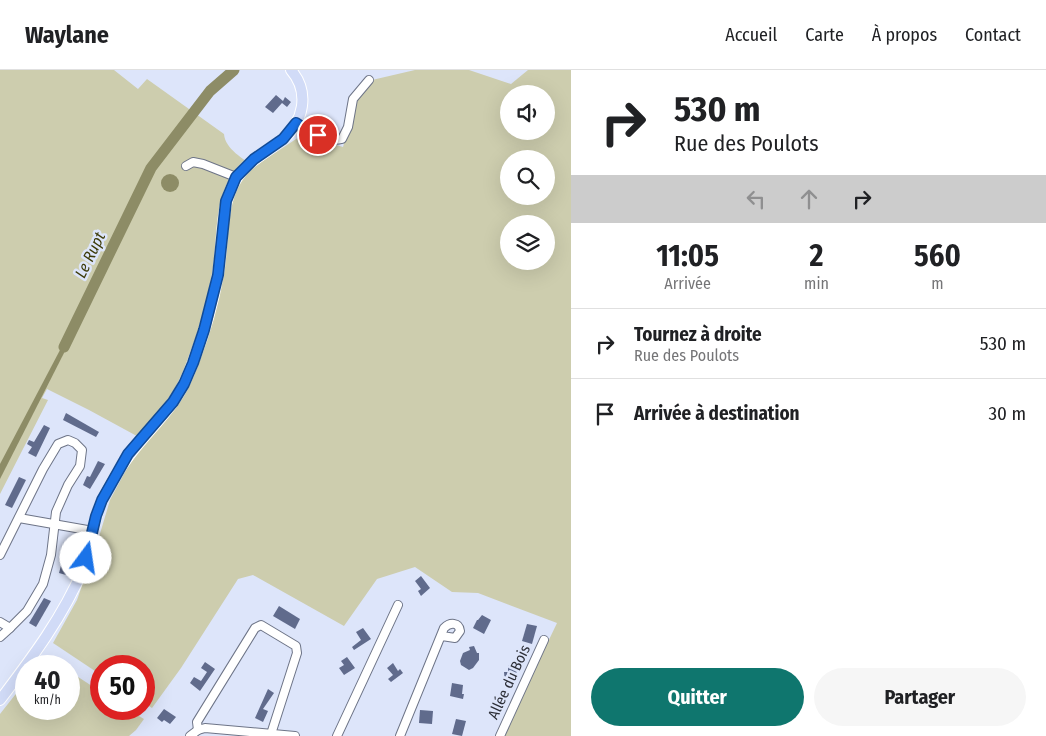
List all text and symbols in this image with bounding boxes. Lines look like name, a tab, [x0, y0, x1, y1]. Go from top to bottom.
text: Waylane	[25, 21, 109, 49]
text: Accueil	[725, 24, 777, 46]
text: Carte	[805, 24, 844, 46]
text: À propos	[872, 24, 937, 46]
text: Contact	[965, 24, 1021, 46]
map controls	[500, 85, 555, 270]
button: sound	[500, 85, 555, 140]
text: 530 m	[674, 88, 761, 130]
icon: right	[591, 90, 656, 155]
pin	[297, 114, 339, 156]
icon: arrive	[304, 121, 332, 149]
text: Rue des Poulots	[674, 130, 819, 157]
button: search	[500, 150, 555, 205]
icon: left	[742, 185, 770, 213]
icon: ahead	[795, 185, 823, 213]
icon: right	[848, 185, 876, 213]
button: layers	[500, 215, 555, 270]
water label: Le Rupt	[71, 228, 110, 281]
text: 11:05	[656, 238, 719, 274]
text: 2	[810, 238, 823, 274]
text: 560	[914, 238, 961, 274]
text: Arrivée	[664, 274, 711, 293]
text: min	[804, 274, 829, 293]
text: m	[931, 274, 944, 293]
text: Tournez à droite	[634, 323, 762, 346]
icon: right	[591, 330, 619, 358]
text: 530 m	[980, 332, 1026, 355]
text: Rue des Poulots	[634, 346, 739, 365]
icon: arrive	[591, 400, 619, 428]
text: Arrivée à destination	[634, 402, 800, 425]
text: 30 m	[988, 402, 1026, 425]
position arrow	[59, 531, 111, 583]
street label: Allée du Bois	[484, 642, 534, 722]
speed limit sign: 50	[90, 655, 155, 720]
text: 40	[34, 666, 61, 696]
button: Quitter	[591, 668, 804, 726]
button: Partager	[814, 668, 1026, 726]
text: km/h	[34, 693, 61, 707]

